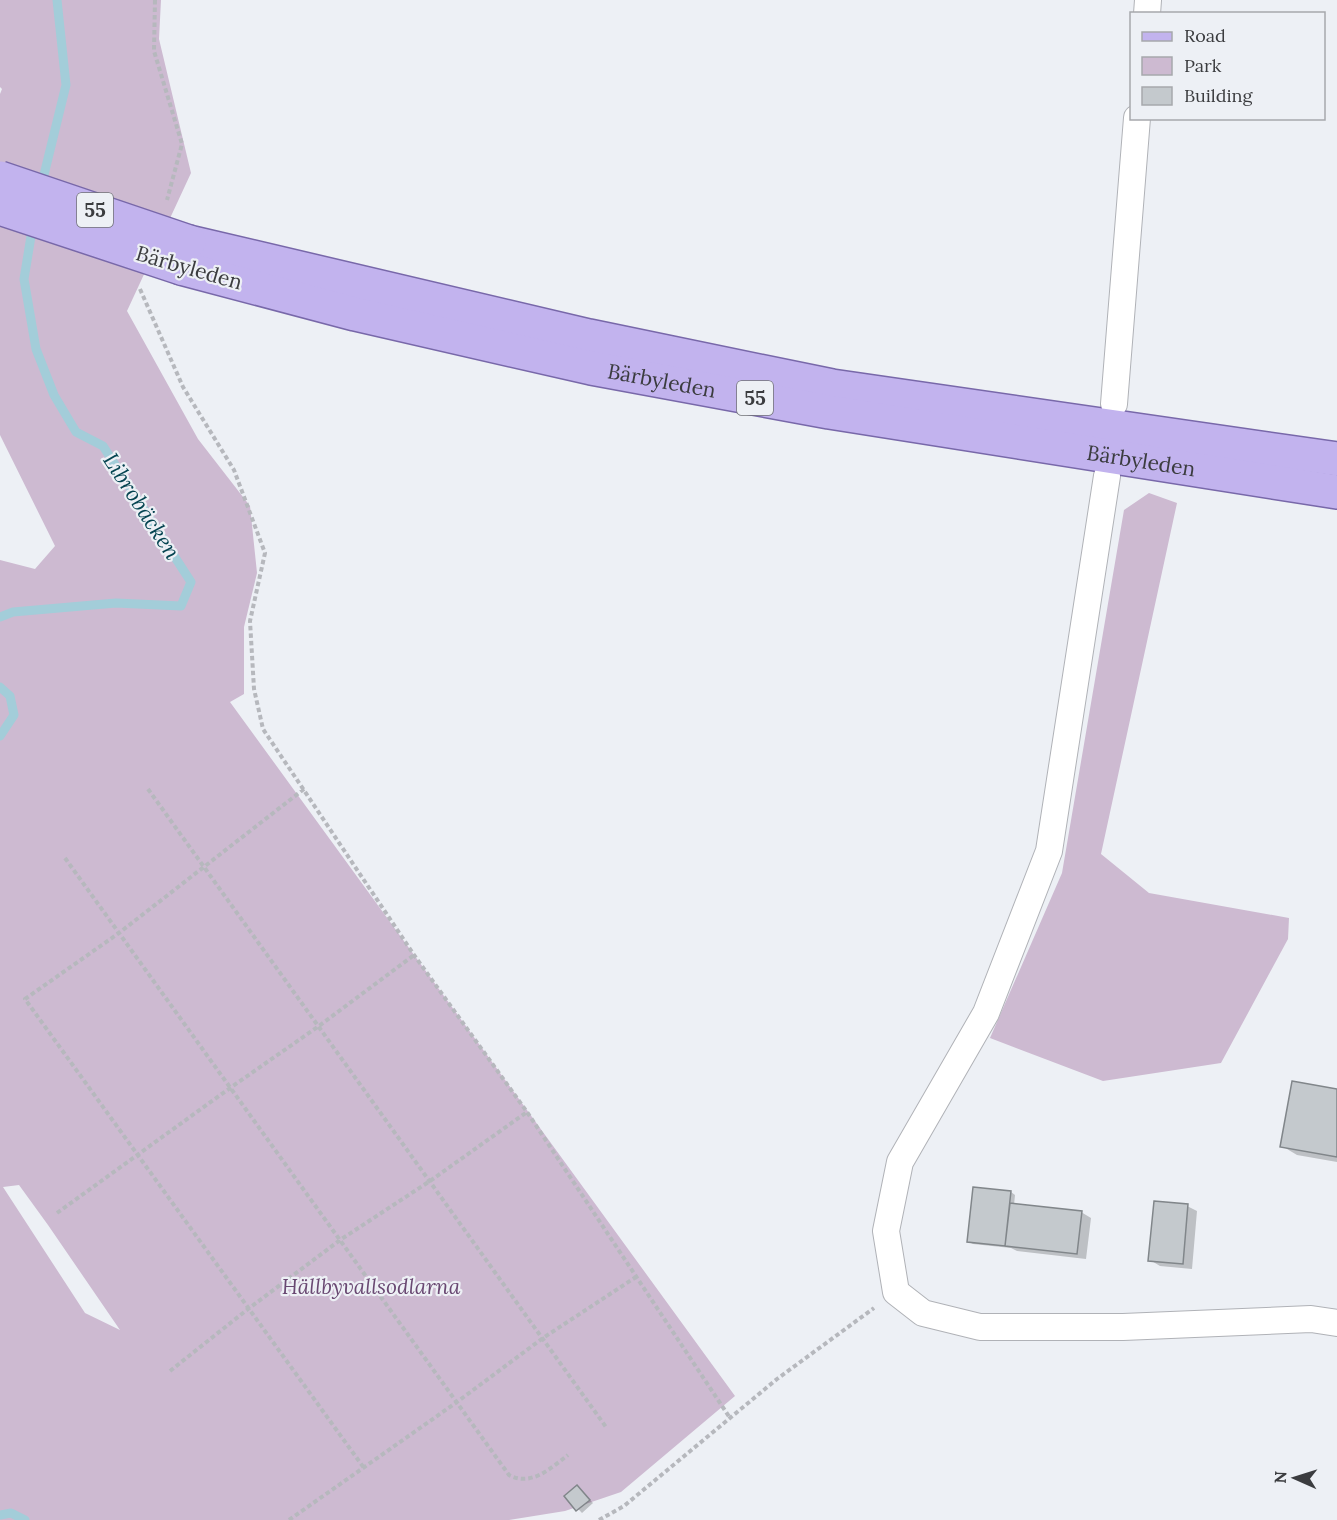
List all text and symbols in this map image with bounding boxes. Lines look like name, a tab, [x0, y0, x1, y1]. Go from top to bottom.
legend	[1130, 12, 1325, 120]
text: Road	[1184, 24, 1226, 47]
text: Park	[1184, 54, 1222, 77]
text: Building	[1184, 84, 1254, 107]
road number: 55	[77, 193, 113, 227]
street label: Bärbyleden	[133, 239, 246, 296]
street label: Bärbyleden	[605, 357, 718, 404]
road number: 55	[737, 381, 773, 415]
street label: Bärbyleden	[1085, 439, 1198, 483]
water label: Librobäcken	[97, 448, 187, 565]
park label: Hällbyvallsodlarna	[282, 1273, 461, 1300]
north arrow	[1265, 1448, 1325, 1508]
text: N	[1270, 1471, 1290, 1484]

